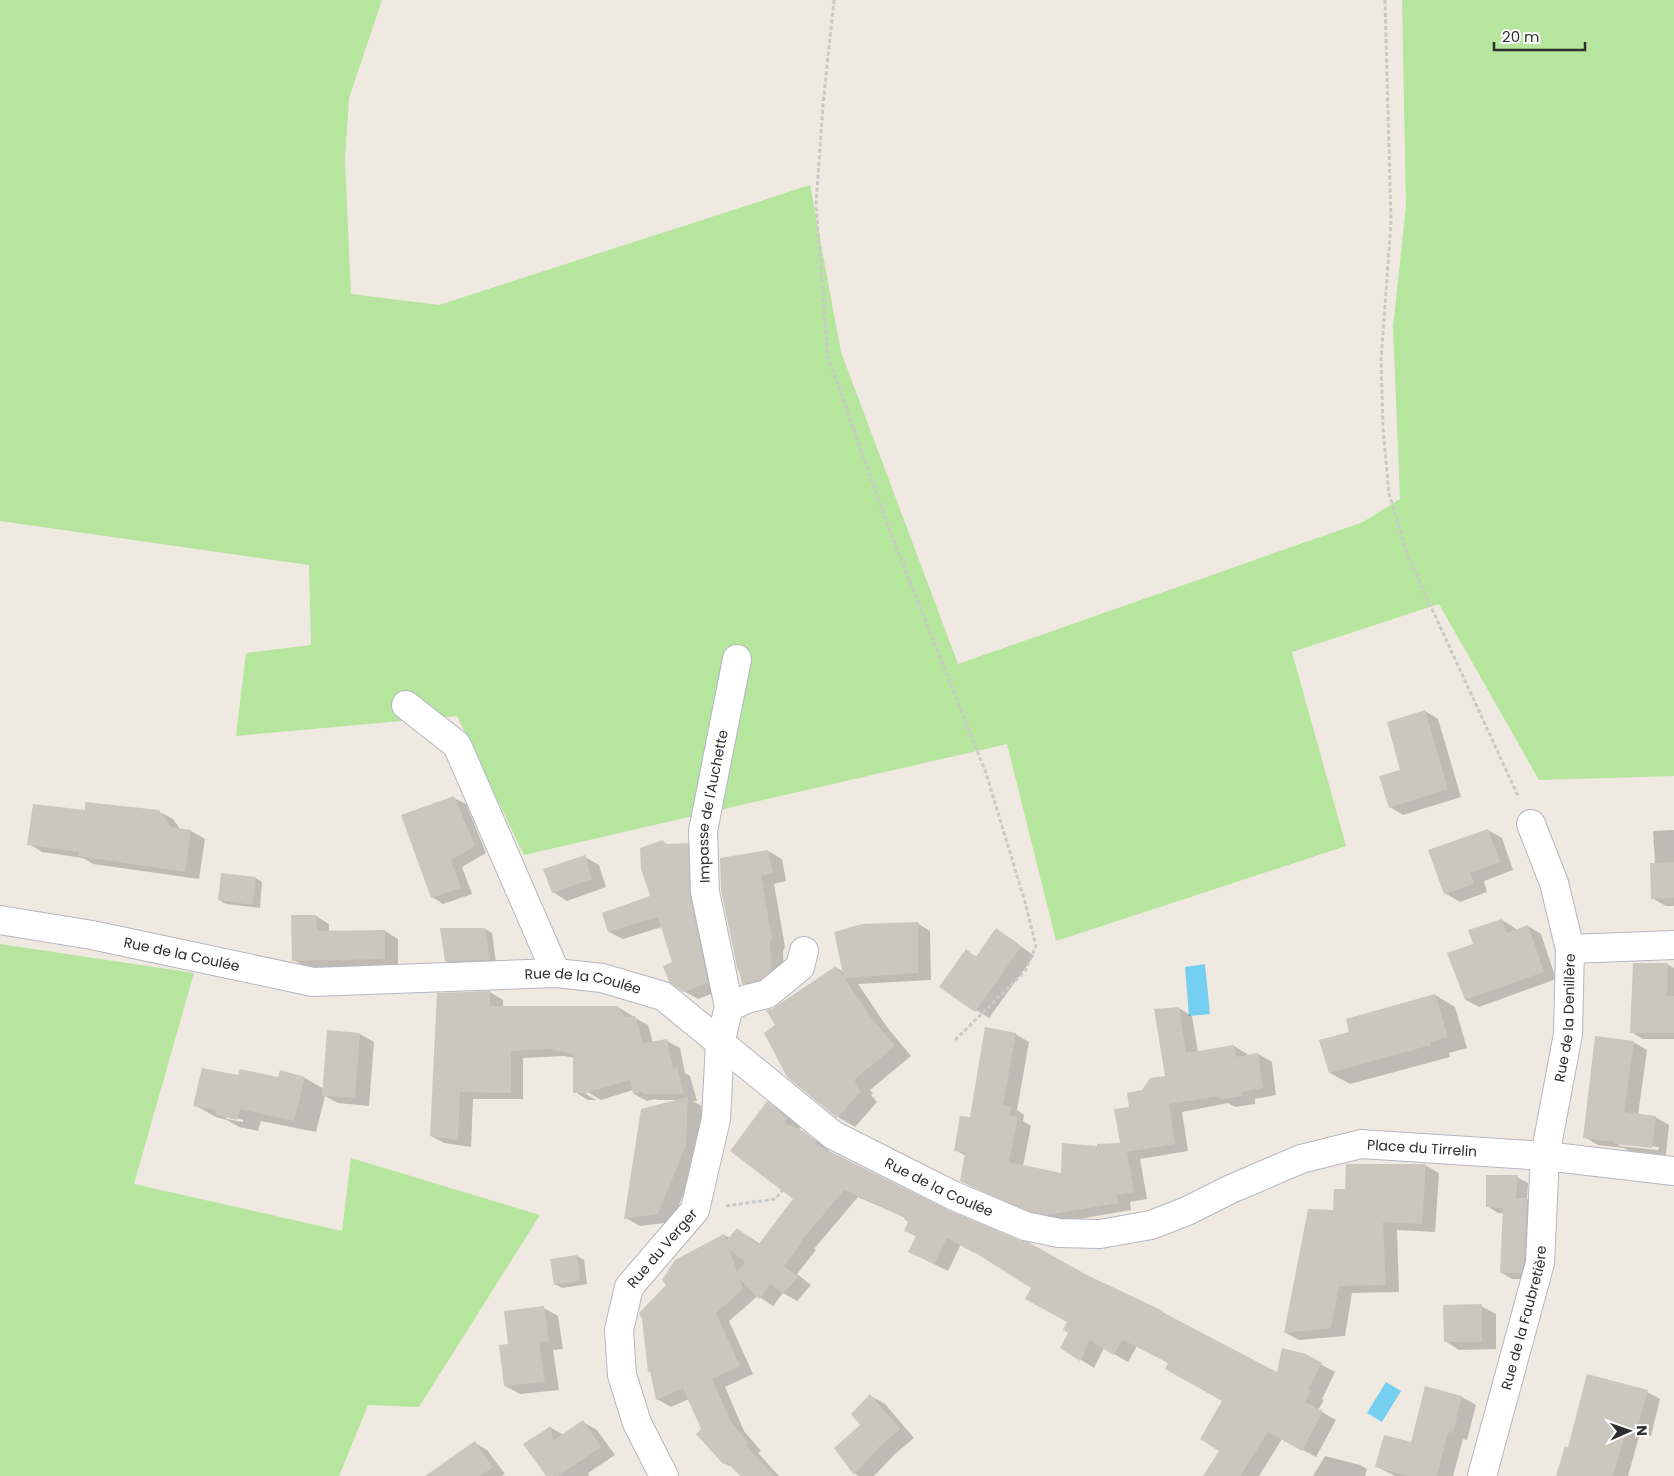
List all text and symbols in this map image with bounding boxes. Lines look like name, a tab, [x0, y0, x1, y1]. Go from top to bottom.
scale bar	[1494, 20, 1585, 52]
text: 20 m	[1502, 26, 1540, 47]
street label: Impasse de l'Auchette	[693, 728, 733, 883]
street label: Rue de la Coulée	[122, 932, 242, 976]
street label: Rue de la Denillère	[1549, 953, 1580, 1084]
street label: Rue de la Coulée	[524, 963, 644, 999]
street label: Place du Tirrelin	[1367, 1134, 1478, 1162]
street label: Rue de la Coulée	[881, 1153, 997, 1222]
street label: Rue du Verger	[622, 1204, 702, 1292]
street label: Rue de la Faubretière	[1496, 1245, 1551, 1392]
north arrow	[1604, 1406, 1654, 1456]
text: N	[1632, 1425, 1652, 1436]

